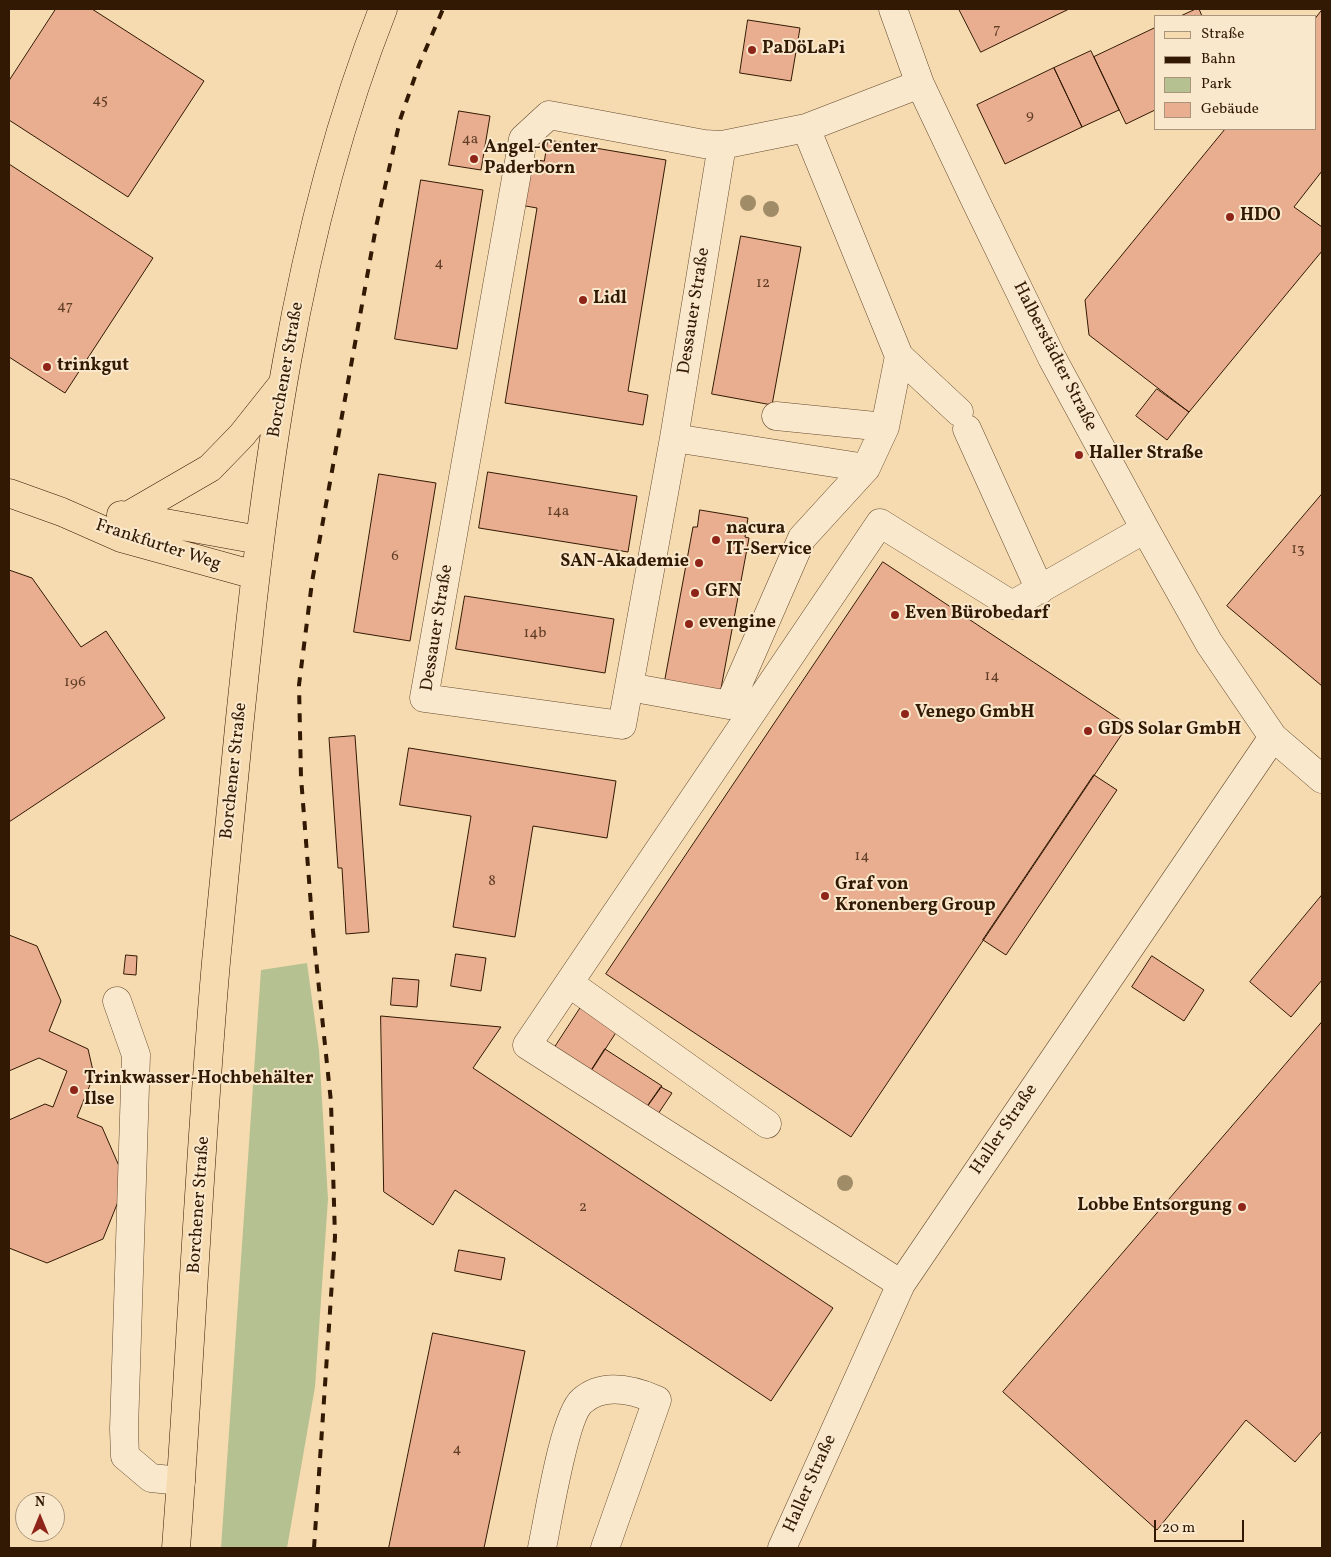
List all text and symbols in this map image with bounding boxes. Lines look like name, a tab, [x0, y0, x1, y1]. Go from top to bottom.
legend	[1154, 15, 1316, 130]
house number: 7	[993, 21, 1001, 39]
text: Straße	[1201, 24, 1244, 45]
place label: PaDöLaPi	[762, 39, 845, 61]
marker: PaDöLaPi	[746, 44, 758, 56]
text: Bahn	[1201, 49, 1236, 70]
text: Park	[1201, 74, 1232, 95]
house number: 45	[92, 92, 108, 110]
text: Gebäude	[1201, 99, 1259, 120]
house number: 9	[1026, 107, 1034, 125]
house number: 4a	[462, 131, 478, 149]
place label: Angel-Center Paderborn	[484, 138, 598, 180]
marker: Angel-Center Paderborn	[468, 153, 480, 165]
place label: HDO	[1240, 206, 1281, 228]
marker: HDO	[1224, 211, 1236, 223]
street label: Dessauer Straße	[674, 246, 716, 376]
house number: 4	[435, 255, 443, 273]
house number: 12	[756, 275, 770, 293]
street label: Halberstädter Straße	[1007, 279, 1101, 435]
place label: Lidl	[593, 289, 627, 311]
marker: Lidl	[577, 294, 589, 306]
house number: 47	[57, 298, 73, 316]
street label: Borchener Straße	[264, 300, 310, 440]
place label: trinkgut	[57, 356, 129, 378]
marker: trinkgut	[41, 361, 53, 373]
place label: Haller Straße	[1089, 444, 1203, 466]
marker: Haller Straße	[1073, 449, 1085, 461]
house number: 14a	[547, 503, 569, 521]
street label: Frankfurter Weg	[93, 516, 223, 576]
place label: nacura IT-Service	[726, 519, 812, 562]
marker: nacura IT-Service	[710, 534, 722, 546]
house number: 13	[1291, 541, 1305, 559]
house number: 6	[391, 548, 399, 566]
place label: SAN-Akademie	[560, 552, 689, 574]
marker: SAN-Akademie	[693, 557, 705, 569]
street label: Dessauer Straße	[417, 563, 459, 693]
place label: GFN	[705, 582, 742, 604]
marker: GFN	[689, 587, 701, 599]
place label: Even Bürobedarf	[905, 604, 1049, 626]
marker: Even Bürobedarf	[889, 609, 901, 621]
place label: evengine	[699, 613, 776, 635]
marker: evengine	[683, 618, 695, 630]
house number: 14b	[524, 625, 546, 643]
house number: 14	[985, 668, 999, 686]
house number: 196	[64, 674, 86, 692]
street label: Borchener Straße	[217, 701, 253, 841]
place label: Venego GmbH	[915, 703, 1035, 725]
marker: Venego GmbH	[899, 708, 911, 720]
place label: GDS Solar GmbH	[1098, 720, 1241, 742]
marker: GDS Solar GmbH	[1082, 725, 1094, 737]
house number: 14	[855, 848, 869, 866]
house number: 8	[488, 873, 496, 891]
place label: Graf von Kronenberg Group	[835, 875, 995, 918]
marker: Graf von Kronenberg Group	[819, 890, 831, 902]
place label: Trinkwasser-Hochbehälter Ilse	[84, 1069, 314, 1112]
street label: Haller Straße	[967, 1080, 1043, 1180]
marker: Trinkwasser-Hochbehälter Ilse	[68, 1084, 80, 1096]
street label: Borchener Straße	[184, 1136, 216, 1274]
place label: Lobbe Entsorgung	[1077, 1196, 1232, 1218]
house number: 2	[579, 1199, 587, 1217]
marker: Lobbe Entsorgung	[1236, 1201, 1248, 1213]
street label: Haller Straße	[780, 1432, 842, 1536]
house number: 4	[453, 1441, 461, 1459]
north arrow	[15, 1492, 65, 1542]
text: N	[35, 1493, 45, 1512]
scale bar	[1156, 1510, 1246, 1542]
text: 20 m	[1162, 1518, 1195, 1539]

